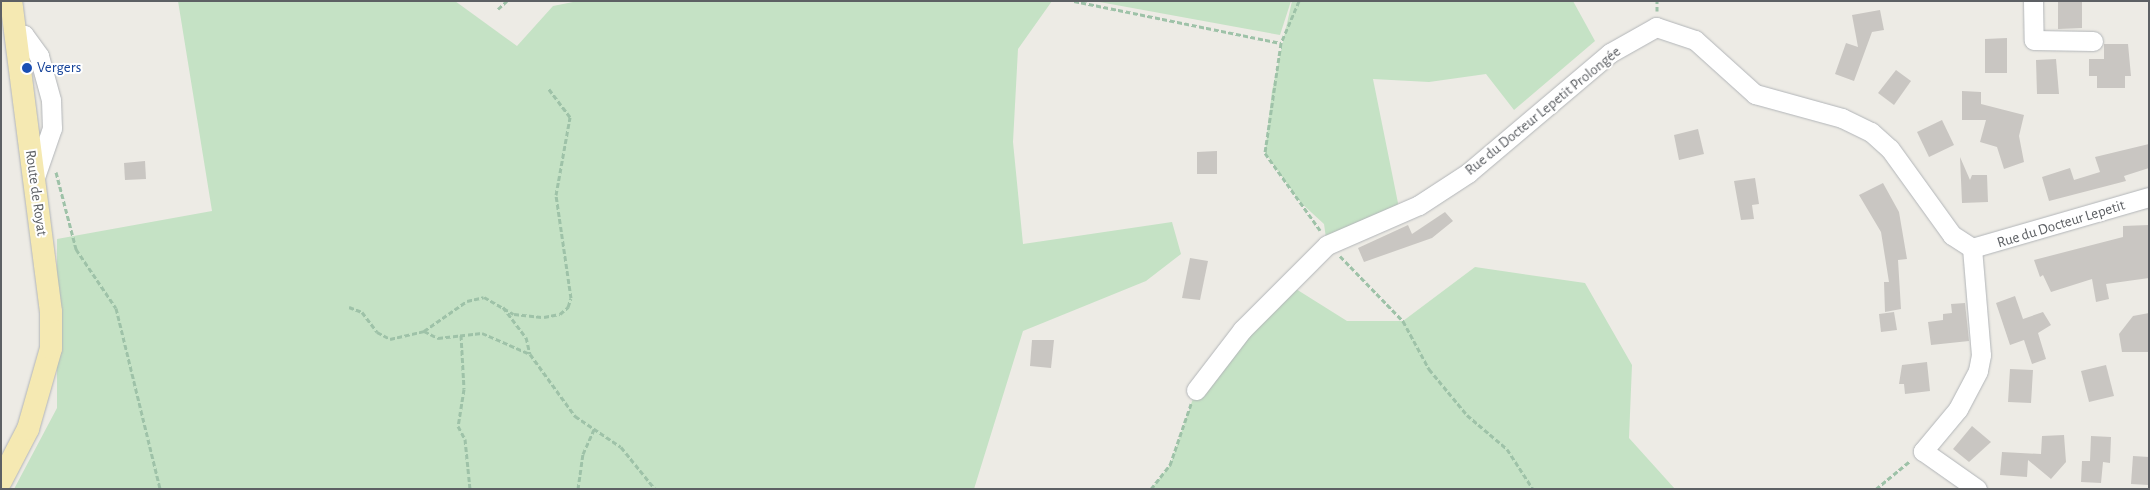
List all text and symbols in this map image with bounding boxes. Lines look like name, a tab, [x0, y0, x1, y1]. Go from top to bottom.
street label: Rue du Docteur Lepetit Prolongée	[1462, 43, 1624, 179]
place label: Vergers	[37, 59, 81, 77]
marker: Vergers	[21, 62, 33, 74]
street label: Route de Royat	[21, 149, 51, 237]
street label: Rue du Docteur Lepetit	[1995, 196, 2127, 252]

